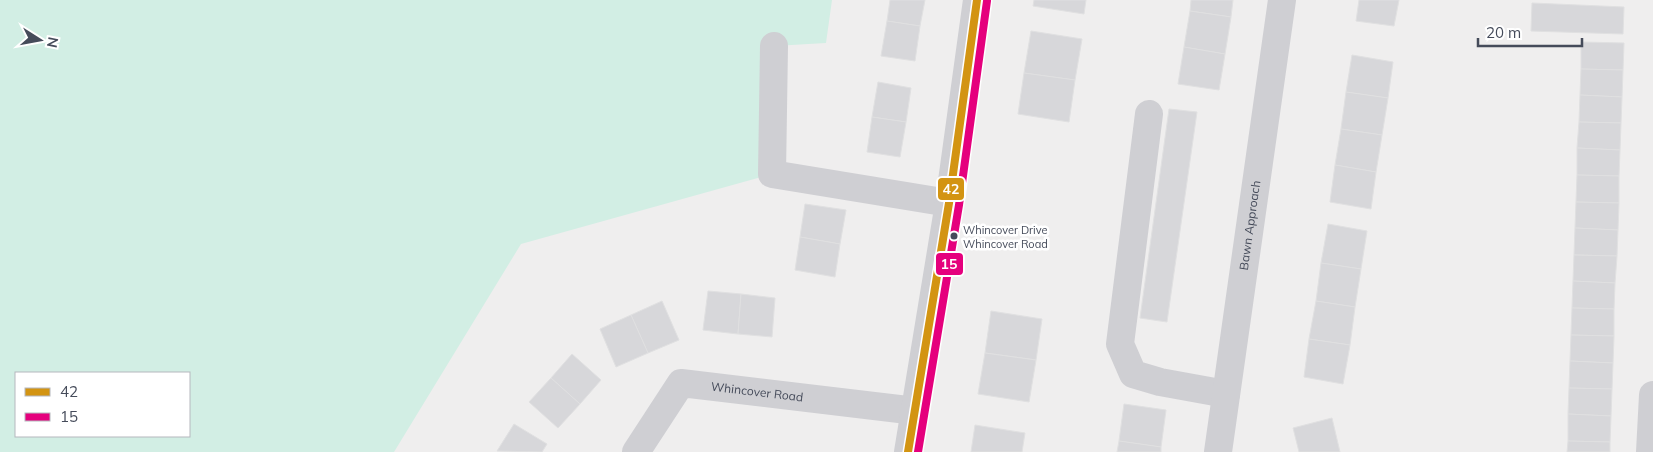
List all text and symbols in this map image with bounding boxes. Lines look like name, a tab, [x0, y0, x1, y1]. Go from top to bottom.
north arrow	[15, 15, 65, 65]
scale bar	[1478, 15, 1582, 47]
text: 20 m	[1486, 23, 1521, 42]
text: N	[43, 36, 63, 49]
line badge: 42	[937, 177, 965, 201]
street label: Bawn Approach	[1236, 179, 1263, 271]
text: 42	[943, 180, 959, 198]
place label: Whincover Drive Whincover Road	[963, 223, 1048, 251]
marker: Whincover Drive Whincover Road	[949, 231, 959, 241]
line badge: 15	[935, 252, 964, 276]
text: 15	[941, 255, 957, 273]
legend	[15, 372, 190, 437]
street label: Whincover Road	[710, 379, 804, 404]
text: 42	[60, 382, 78, 401]
text: 15	[60, 407, 78, 426]

